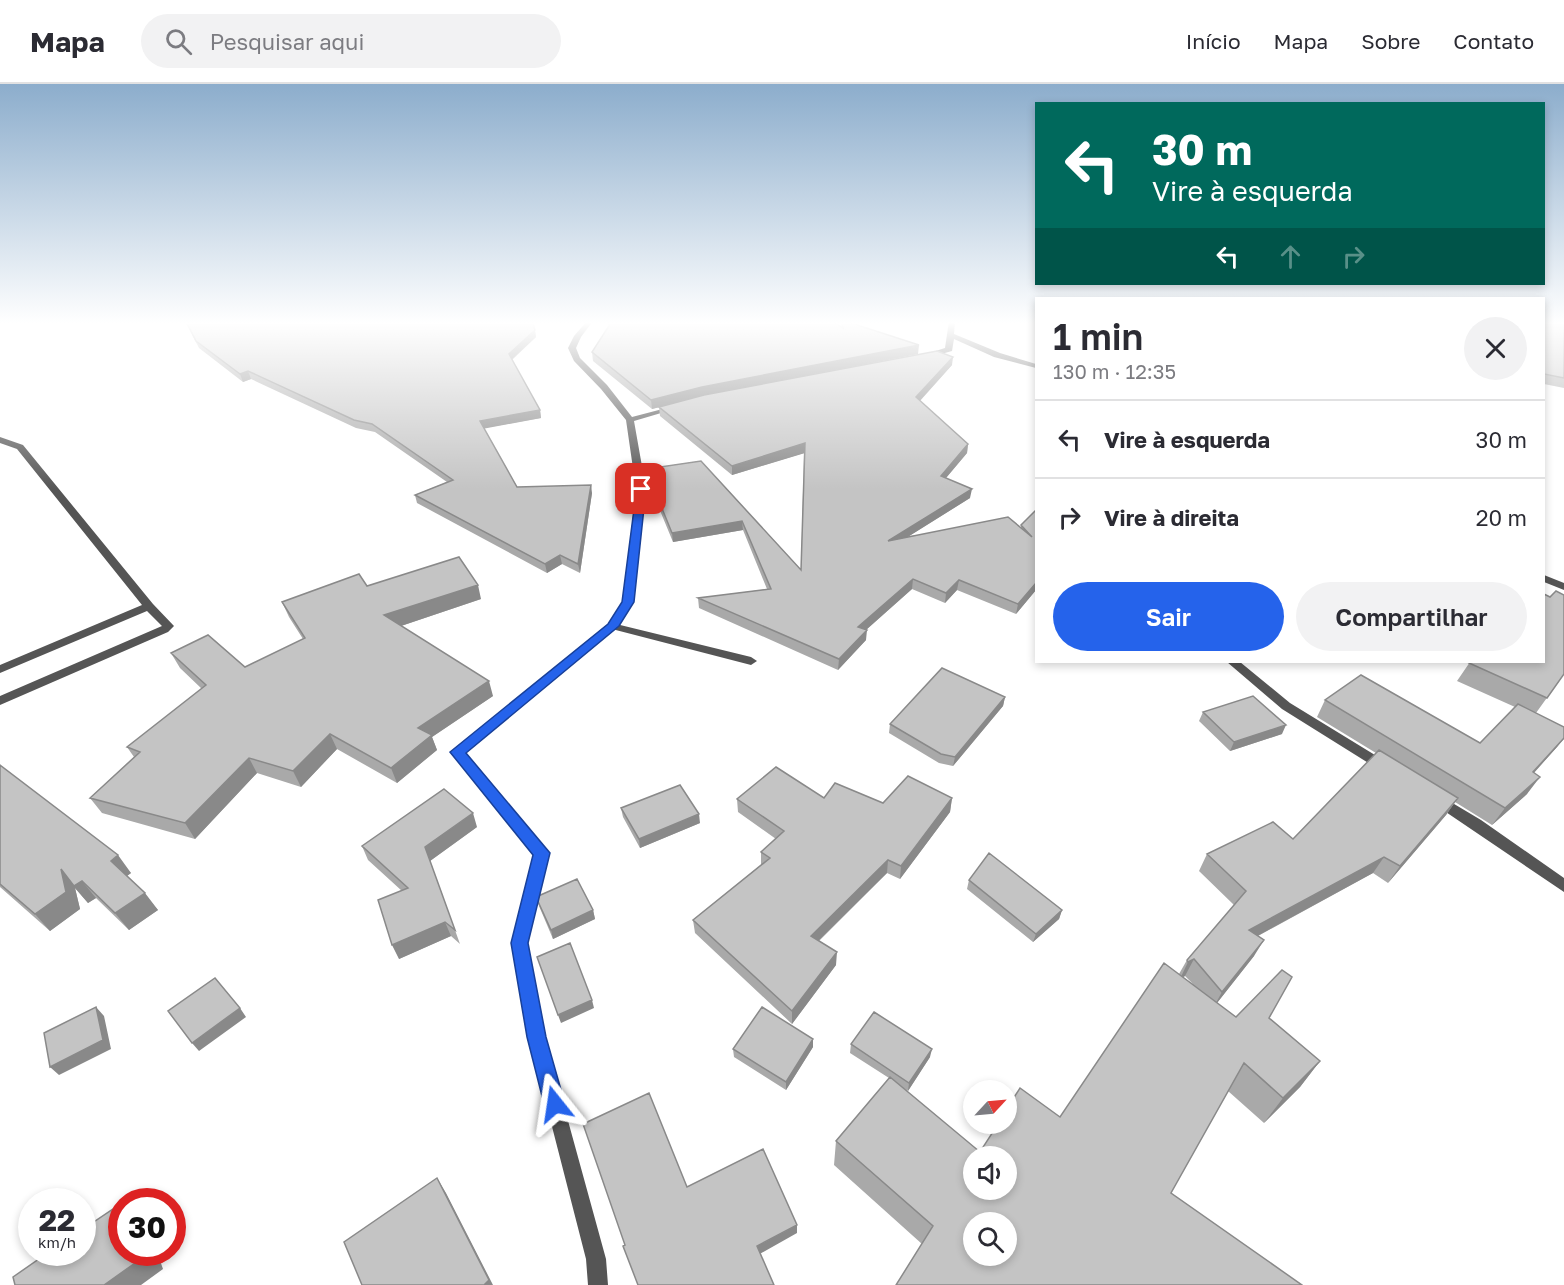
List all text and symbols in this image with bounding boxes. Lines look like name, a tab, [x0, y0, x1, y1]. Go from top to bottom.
search box	[141, 14, 561, 68]
text: Mapa	[30, 25, 105, 58]
icon: search	[162, 25, 195, 58]
text: Pesquisar aqui	[210, 28, 364, 55]
text: Início	[1186, 28, 1241, 54]
text: Mapa	[1274, 28, 1328, 54]
text: Sobre	[1361, 28, 1420, 54]
text: Contato	[1453, 28, 1534, 54]
text: 30 m	[1152, 124, 1252, 174]
icon: left	[1053, 126, 1131, 204]
text: Vire à esquerda	[1152, 175, 1353, 207]
icon: left	[1211, 240, 1244, 273]
icon: ahead	[1274, 240, 1307, 273]
icon: right	[1337, 240, 1370, 273]
text: 1 min	[1053, 315, 1143, 358]
button: close	[1464, 317, 1527, 380]
text: 130 m · 12:35	[1053, 359, 1176, 383]
icon: left	[1053, 423, 1086, 456]
text: Vire à esquerda	[1104, 426, 1270, 453]
text: 30 m	[1476, 426, 1527, 453]
pin	[615, 463, 666, 514]
icon: arrive	[624, 472, 657, 505]
icon: right	[1053, 501, 1086, 534]
text: Vire à direita	[1104, 504, 1239, 531]
text: 20 m	[1476, 504, 1527, 531]
button: Sair	[1053, 582, 1284, 651]
button: Compartilhar	[1296, 582, 1527, 651]
position arrow	[523, 1072, 587, 1136]
north arrow	[963, 1080, 1017, 1134]
map controls	[963, 1080, 1017, 1266]
button: sound	[963, 1146, 1017, 1200]
speed limit sign: 30	[108, 1188, 186, 1266]
text: 22	[39, 1202, 75, 1238]
button: search	[963, 1212, 1017, 1266]
text: km/h	[38, 1233, 76, 1251]

